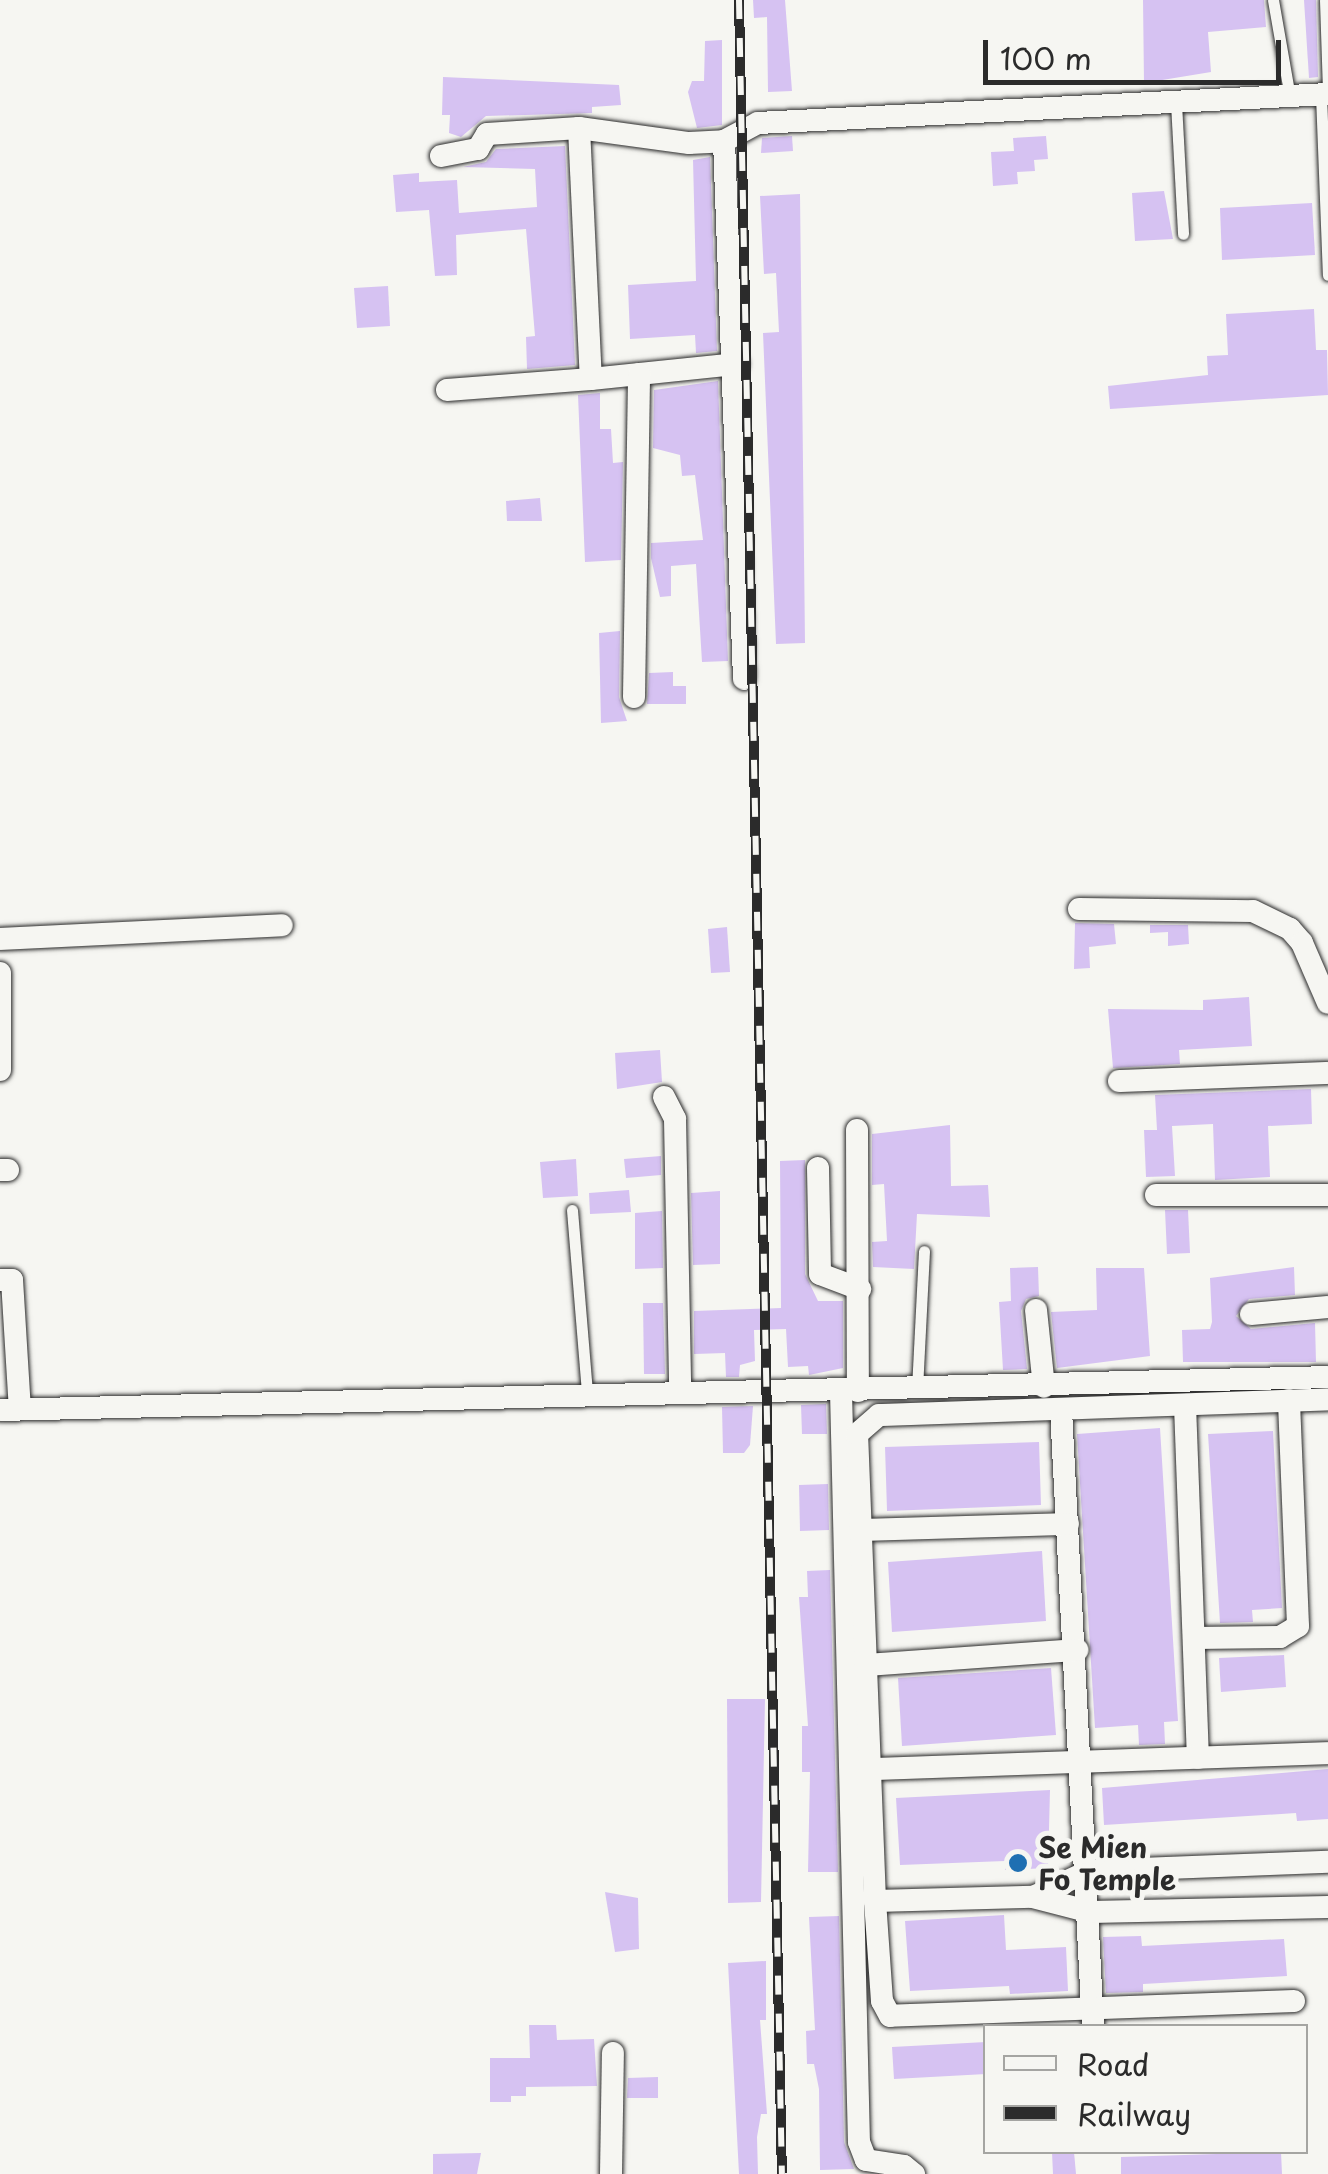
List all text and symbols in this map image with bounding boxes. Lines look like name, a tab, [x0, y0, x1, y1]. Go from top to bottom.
scale bar	[988, 20, 1286, 82]
text: 100 m	[1000, 35, 1092, 80]
place label: Se Mien Fo Temple	[1038, 1830, 1174, 1896]
marker: Se Mien Fo Temple	[1007, 1852, 1029, 1874]
legend	[983, 2024, 1308, 2154]
text: Road	[1077, 2041, 1150, 2086]
text: Railway	[1077, 2091, 1191, 2136]

